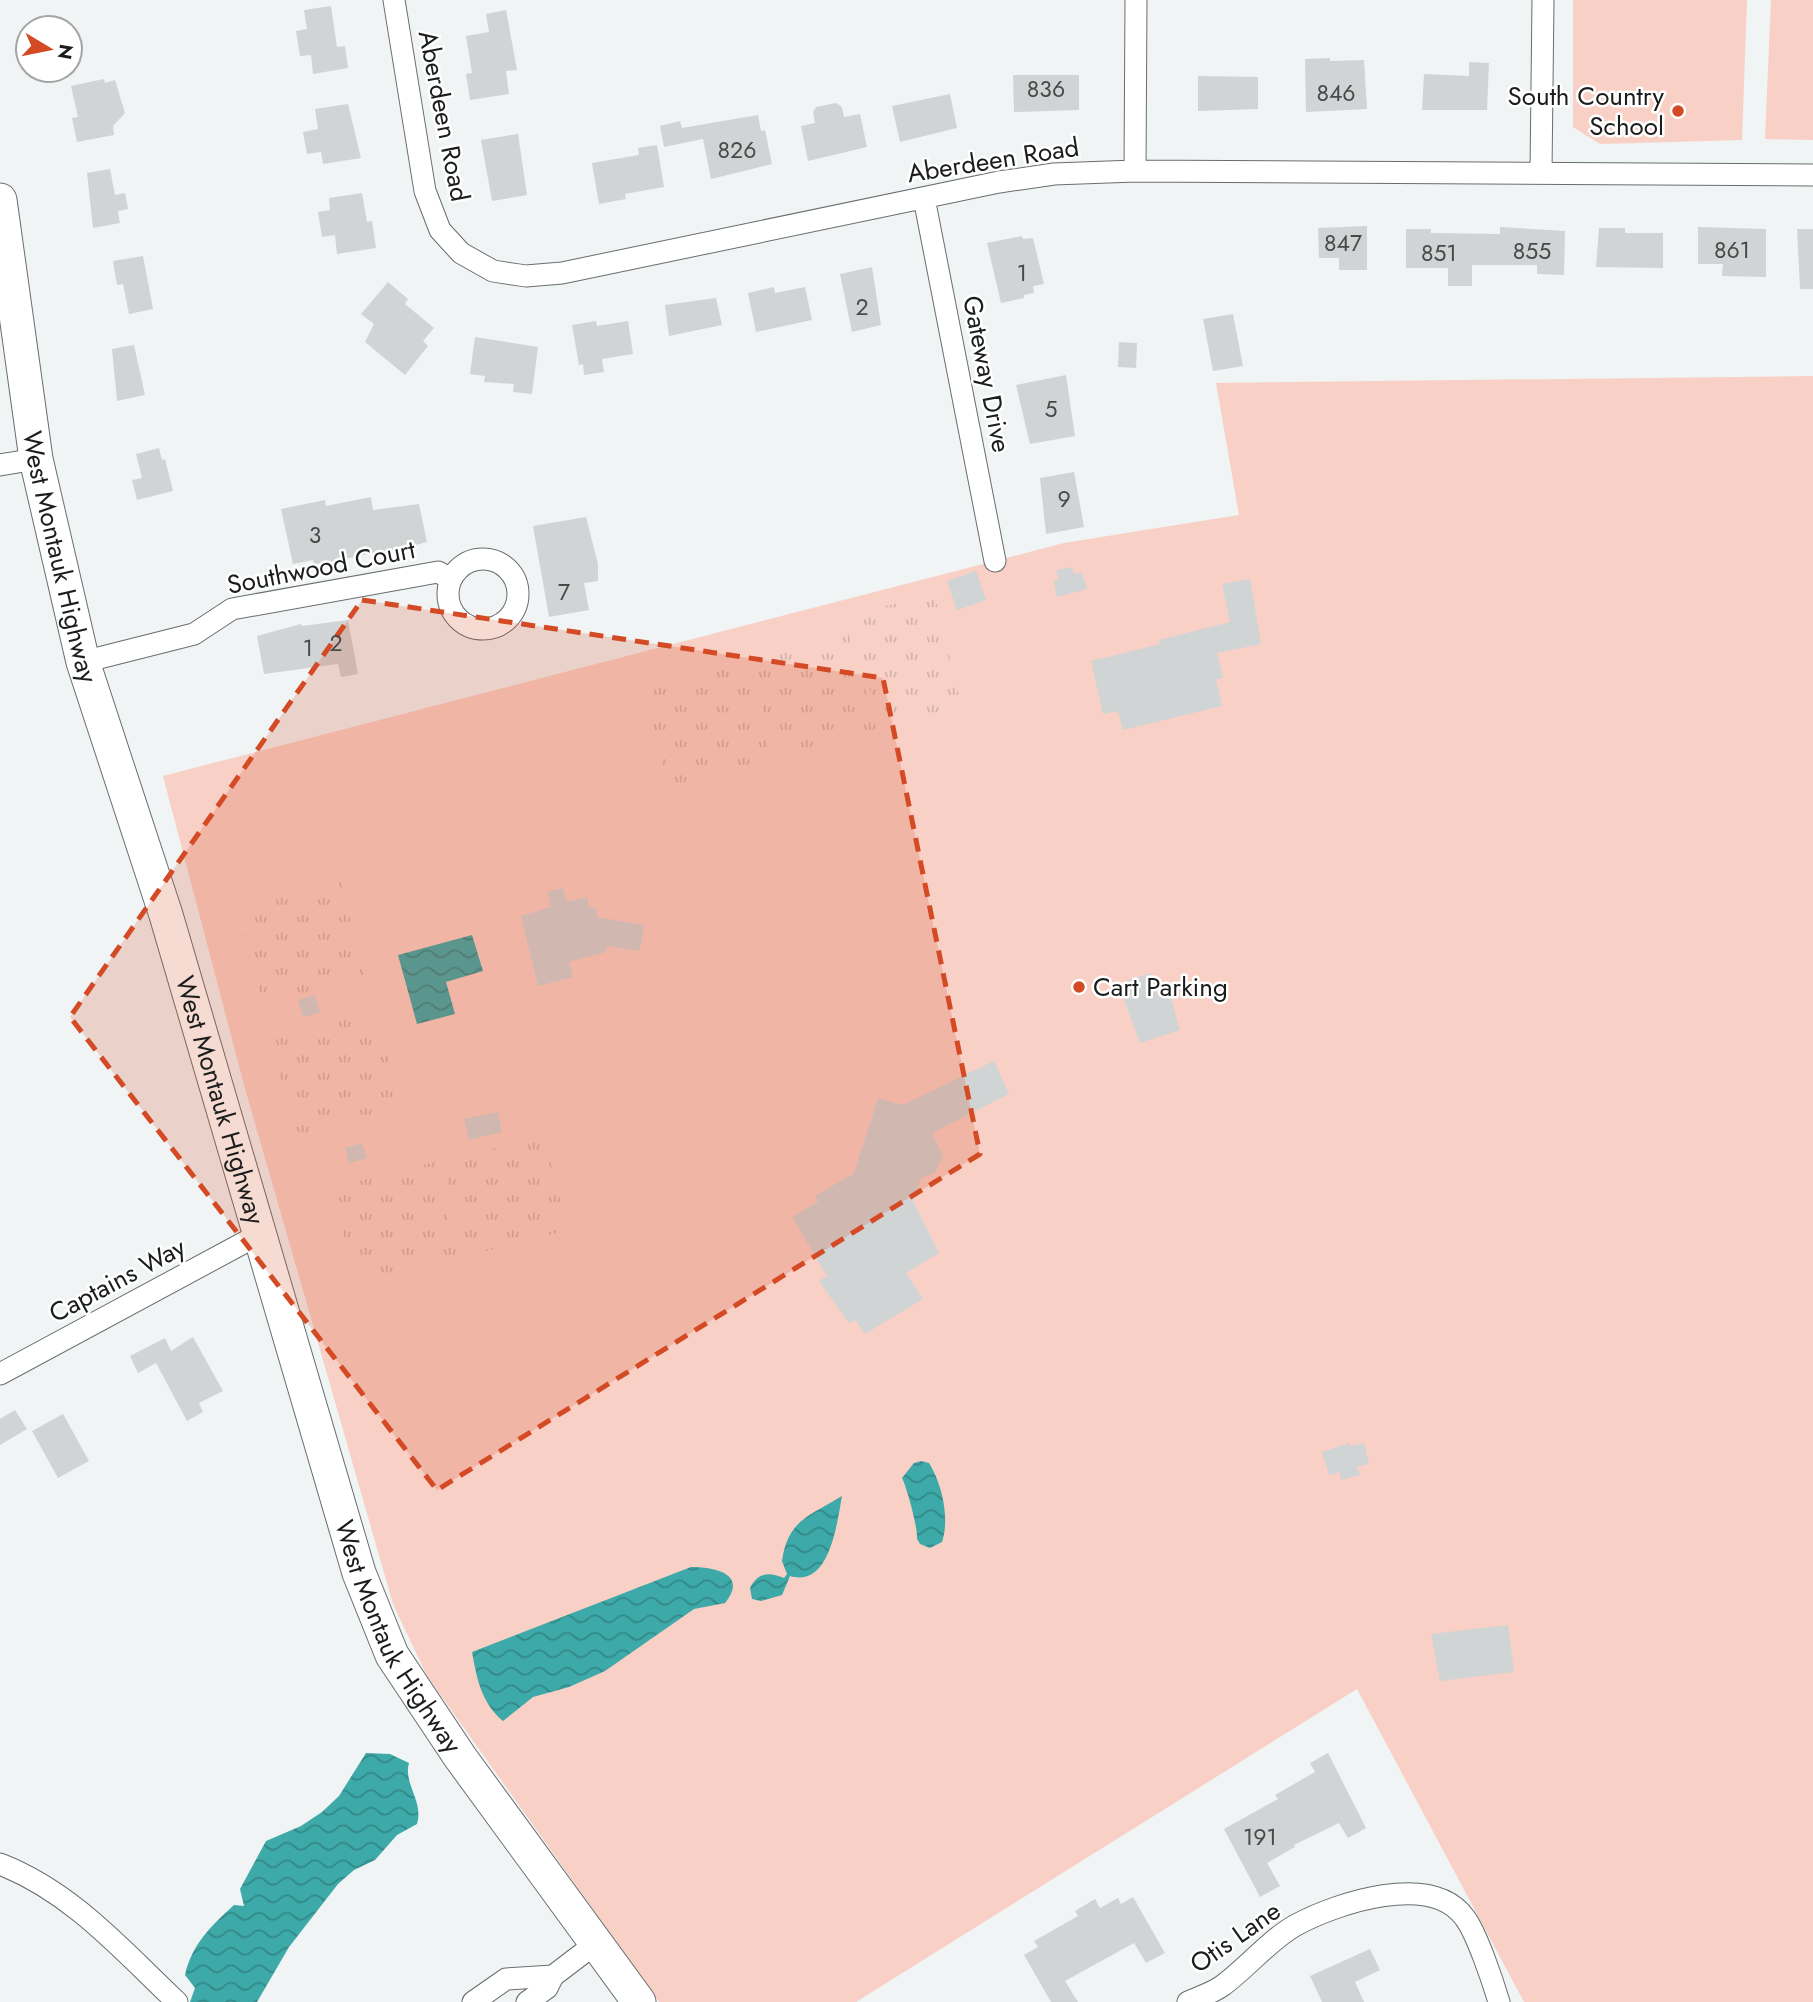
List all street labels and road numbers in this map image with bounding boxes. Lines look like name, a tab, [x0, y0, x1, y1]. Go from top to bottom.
street label: Aberdeen Road	[409, 27, 479, 205]
street label: Aberdeen Road	[904, 128, 1082, 192]
street label: Gateway Drive	[953, 292, 1021, 456]
street label: West Montauk Highway	[13, 428, 108, 688]
street label: Southwood Court	[224, 530, 419, 604]
street label: West Montauk Highway	[166, 971, 275, 1229]
street label: Captains Way	[42, 1228, 192, 1332]
street label: West Montauk Highway	[325, 1515, 472, 1761]
street label: Otis Lane	[1182, 1892, 1288, 1982]

